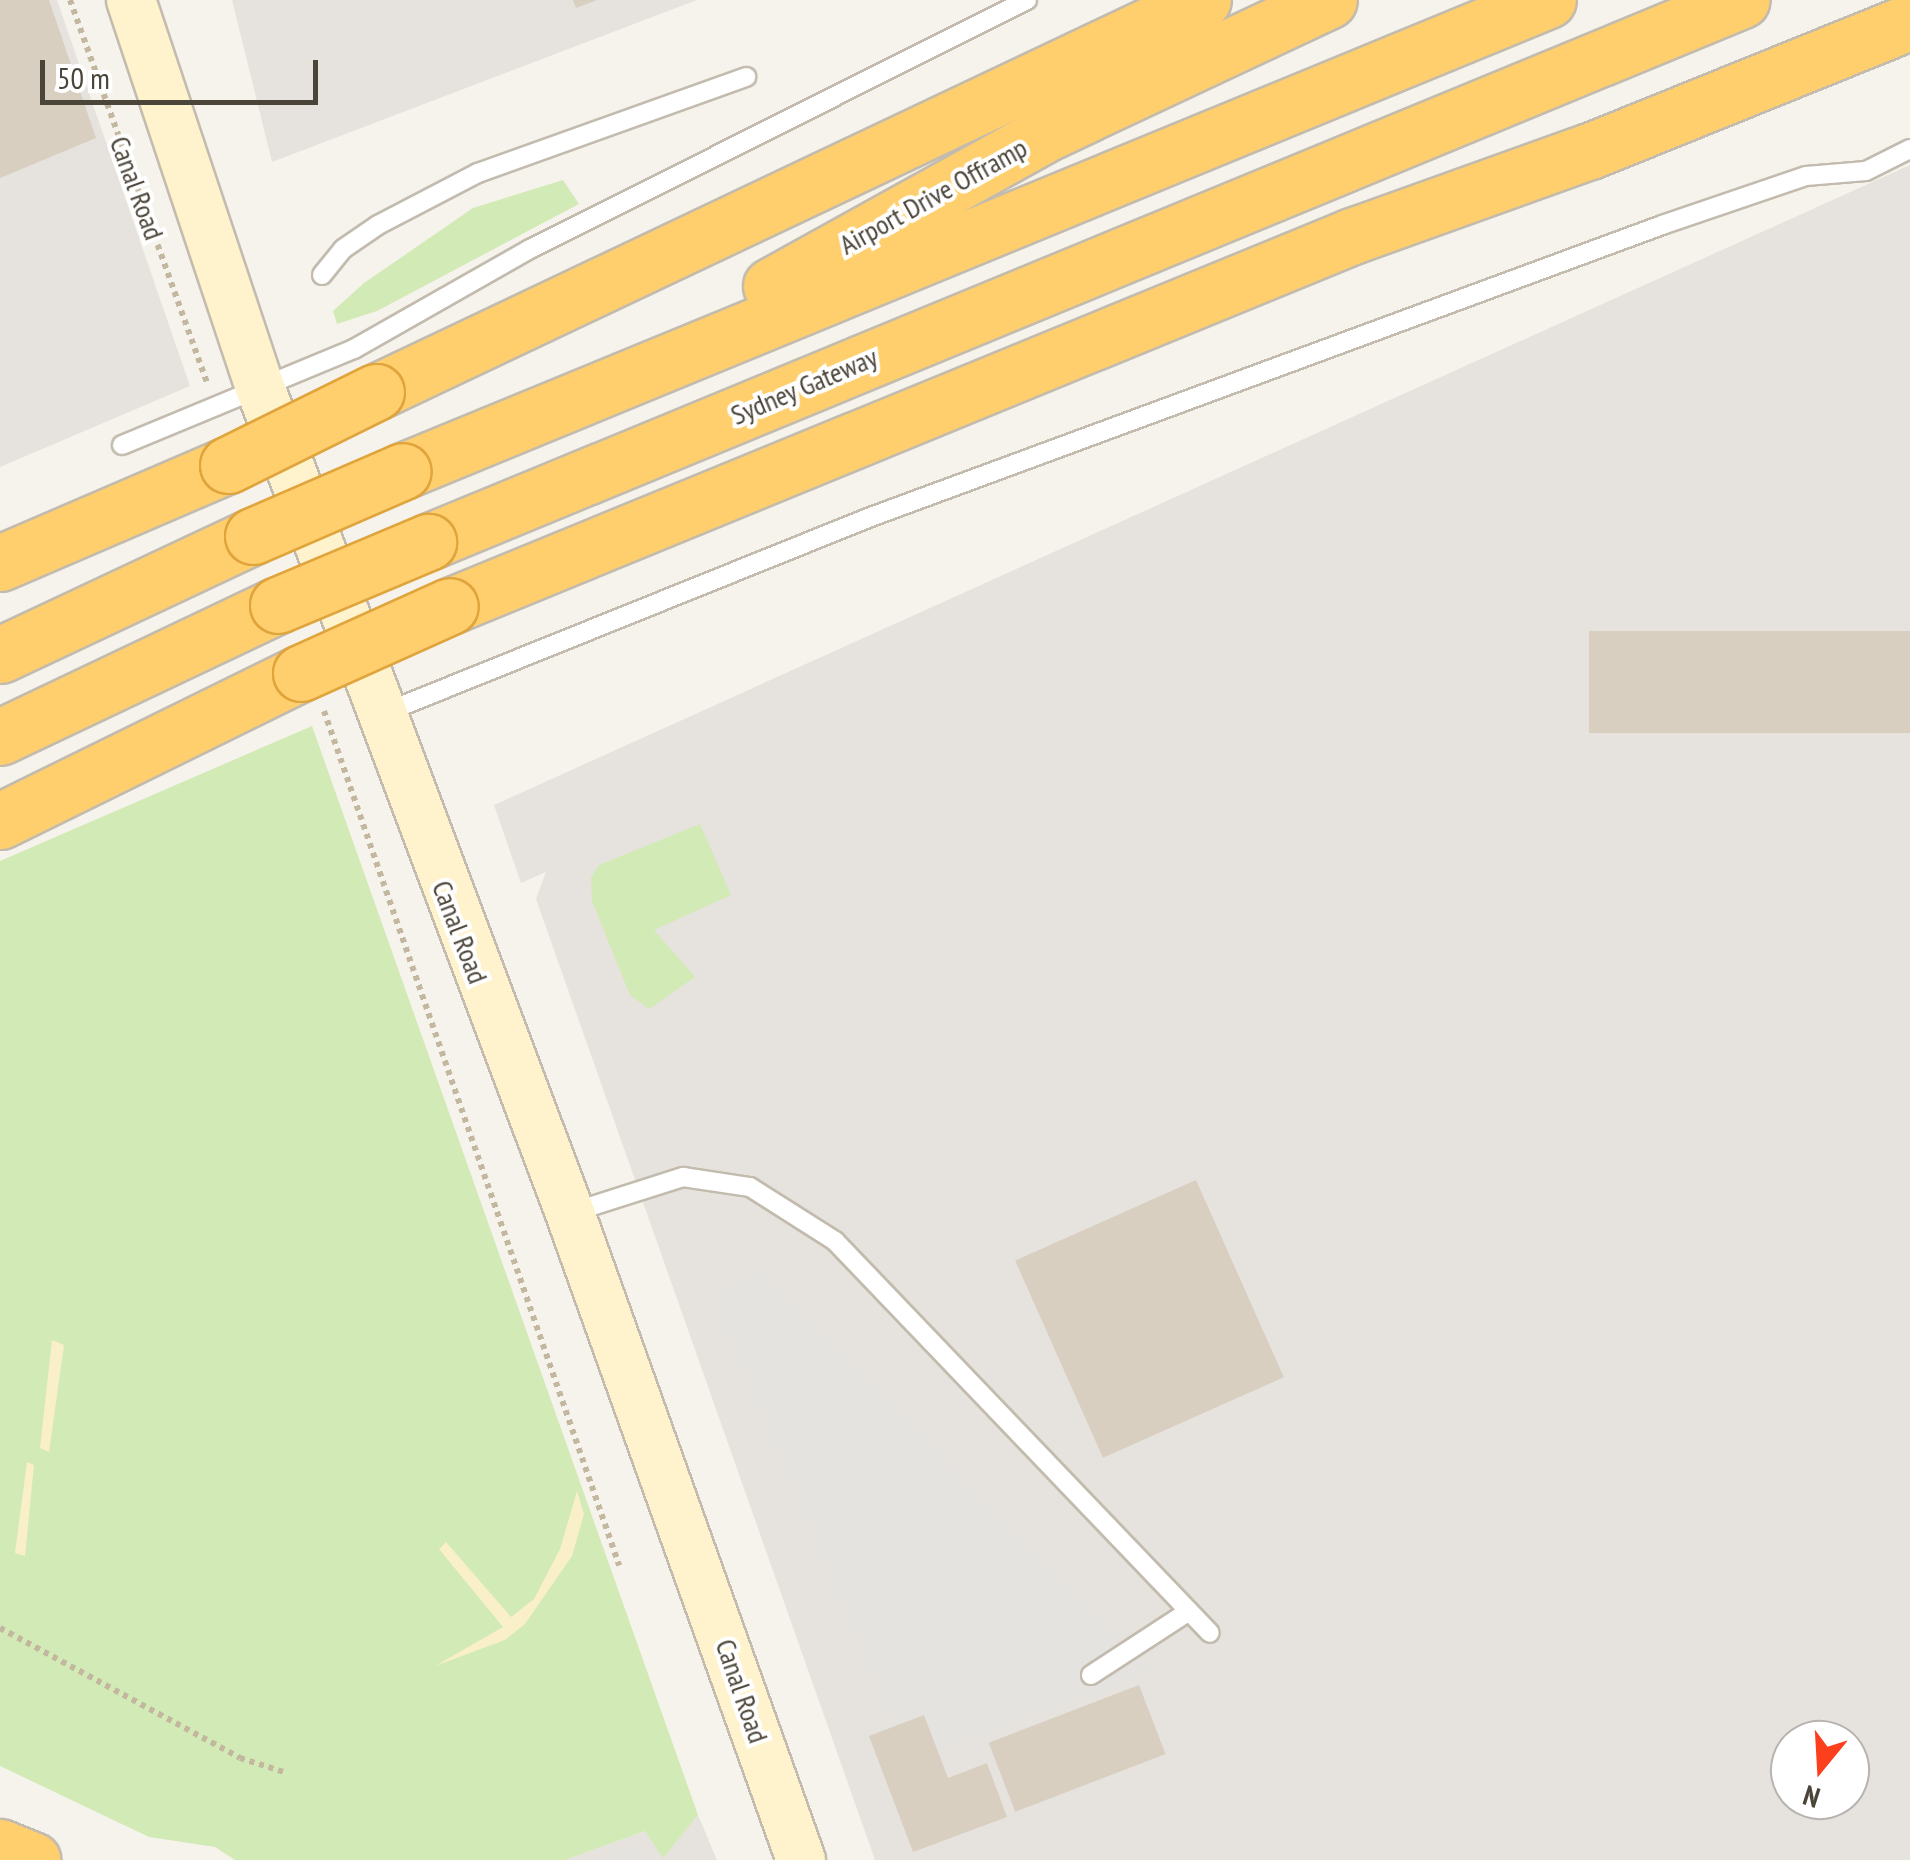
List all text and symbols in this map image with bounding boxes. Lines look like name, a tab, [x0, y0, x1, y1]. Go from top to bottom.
scale bar	[45, 40, 322, 102]
text: 50 m	[57, 58, 110, 97]
street label: Airport Drive Offramp	[833, 131, 1033, 261]
street label: Canal Road	[103, 132, 171, 244]
street label: Sydney Gateway	[725, 340, 883, 432]
street label: Canal Road	[425, 876, 495, 988]
street label: Canal Road	[709, 1635, 775, 1747]
north arrow	[1770, 1720, 1870, 1820]
text: N	[1798, 1777, 1824, 1817]

